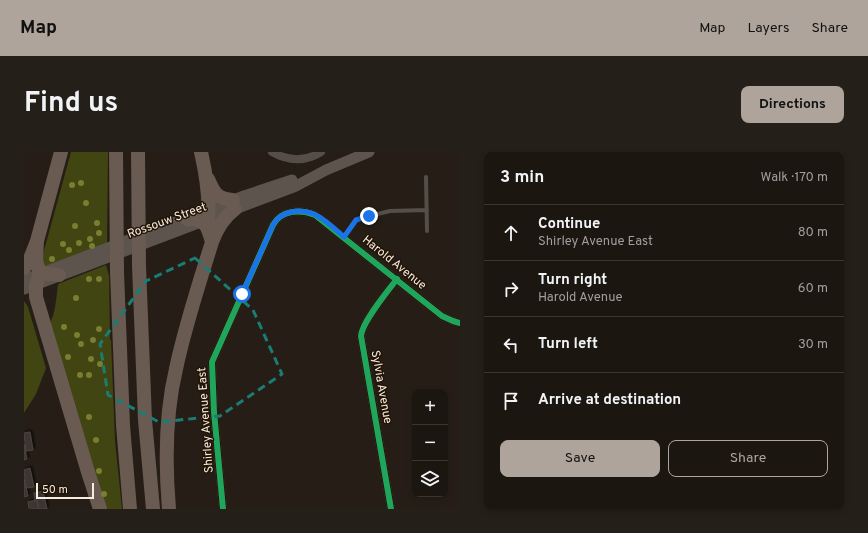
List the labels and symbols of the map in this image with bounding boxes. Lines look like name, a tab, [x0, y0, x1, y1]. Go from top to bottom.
street label: Rossouw Street	[125, 199, 209, 243]
route end	[360, 207, 378, 225]
street label: Harold Avenue	[359, 232, 429, 294]
route start	[233, 285, 251, 303]
street label: Sylvia Avenue	[367, 349, 395, 425]
street label: Shirley Avenue East	[194, 367, 218, 473]
scale bar	[36, 481, 94, 500]

